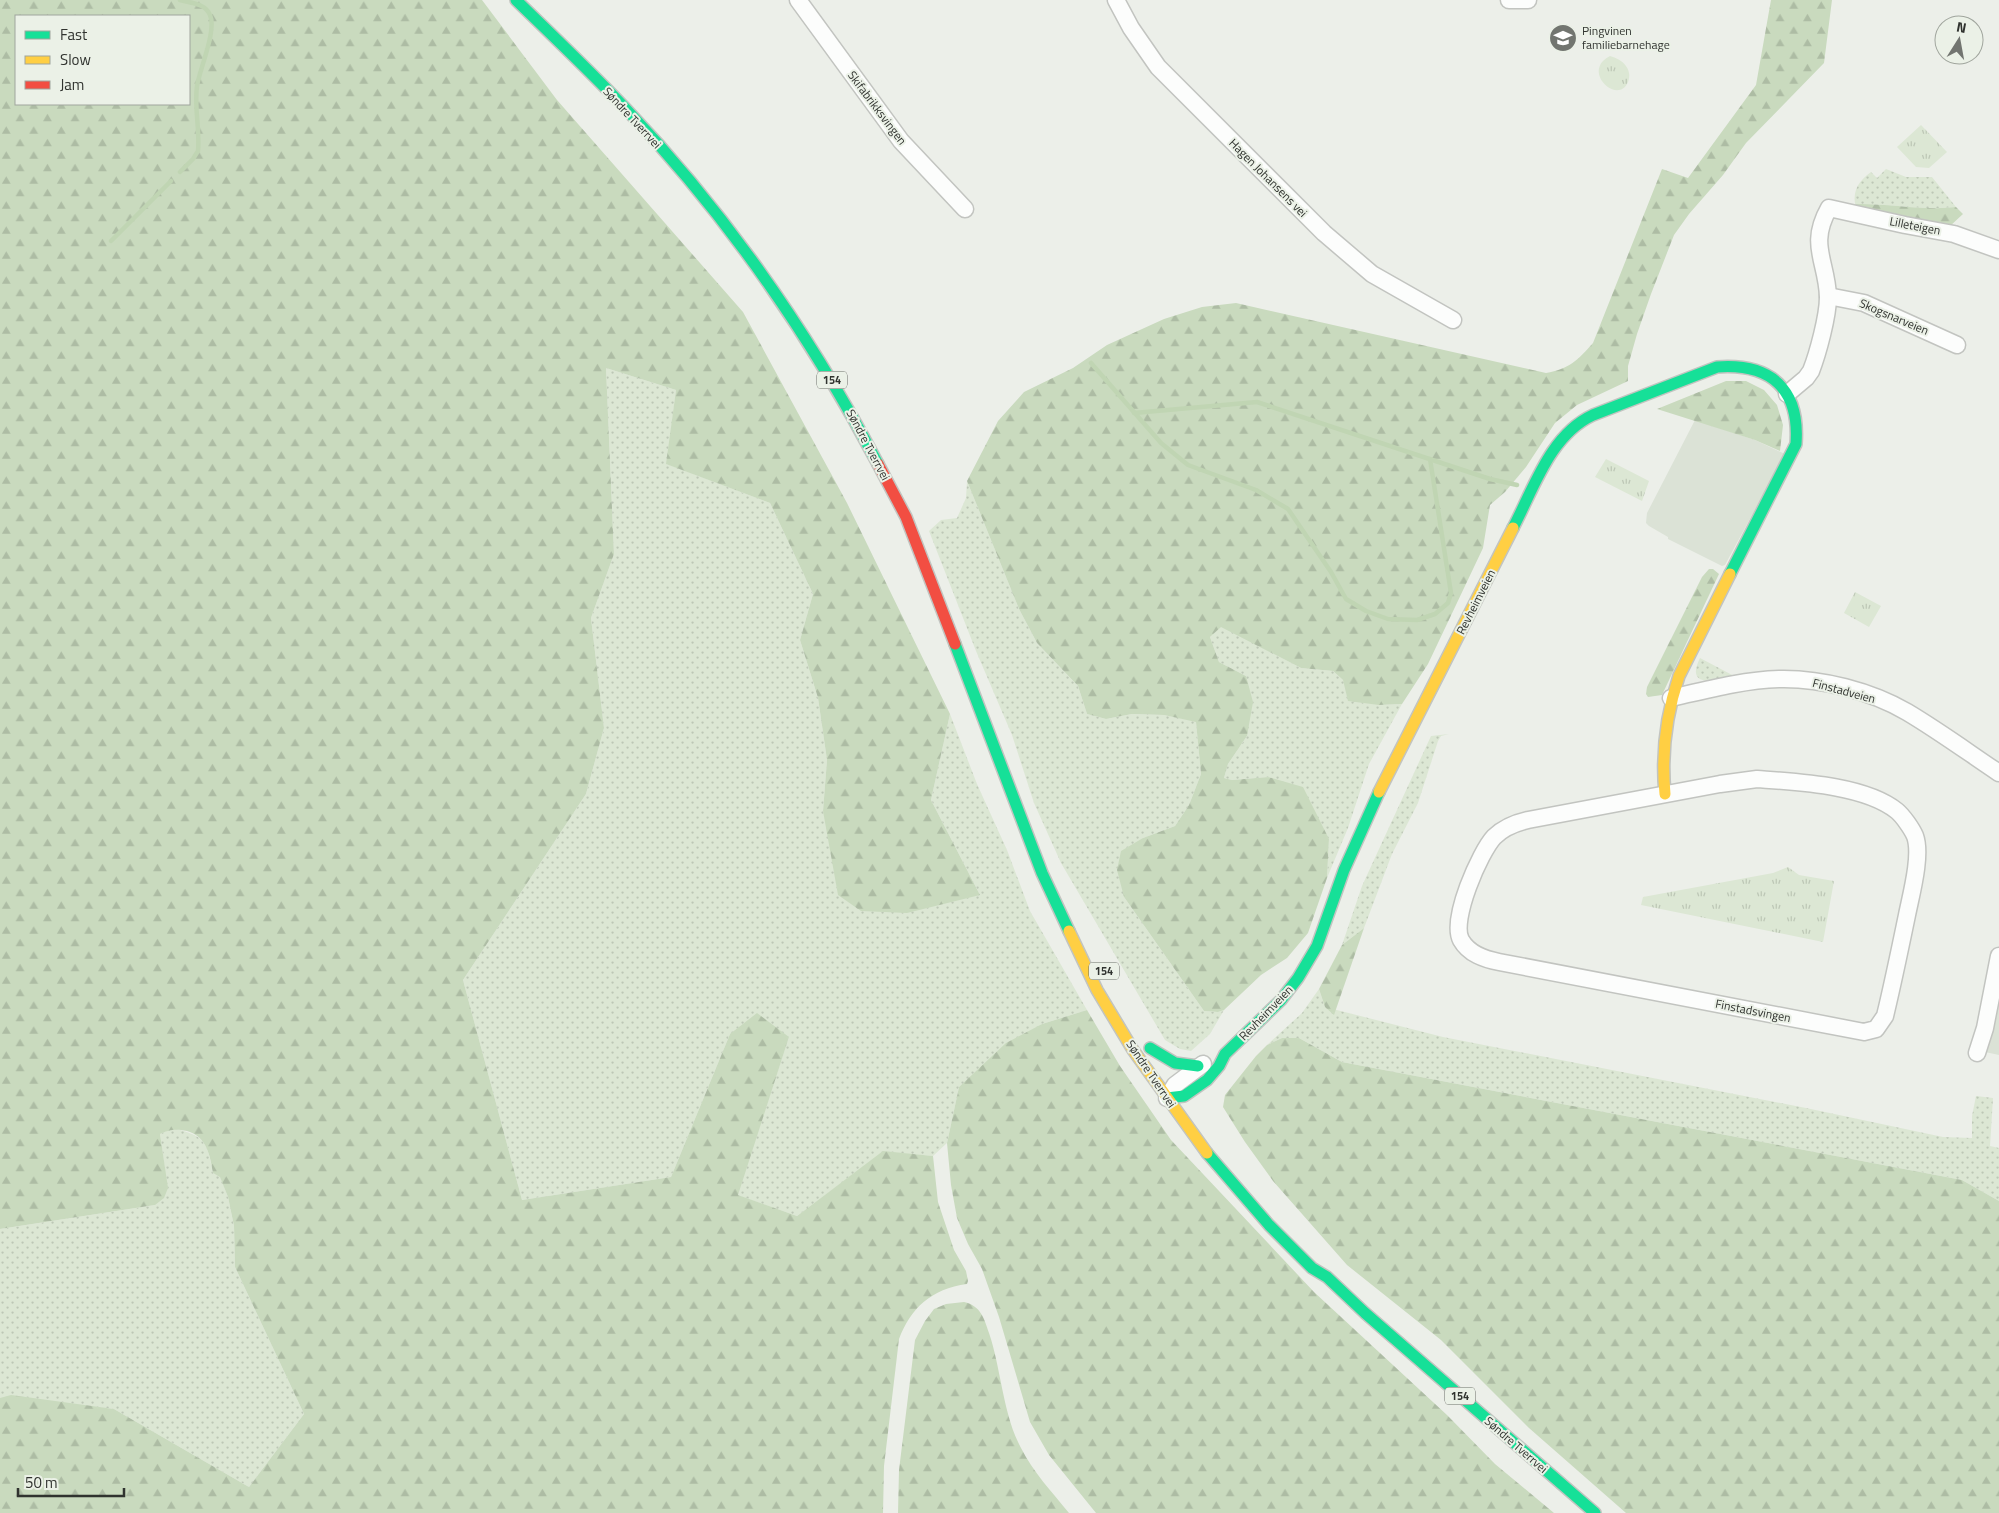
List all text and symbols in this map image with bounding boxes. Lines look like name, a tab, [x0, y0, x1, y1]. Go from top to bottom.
legend	[15, 15, 190, 105]
north arrow	[1934, 15, 1984, 65]
text: N	[1955, 16, 1968, 38]
place label: Pingvinen familiebarnehage	[1582, 21, 1670, 54]
text: Fast	[60, 23, 88, 46]
school or university icon: Pingvinen familiebarnehage	[1548, 23, 1578, 53]
text: Slow	[60, 48, 91, 71]
street label: Skifabrikksvingen	[843, 67, 912, 149]
text: Jam	[60, 73, 84, 96]
street label: Søndre Tverrvei	[599, 83, 666, 153]
street label: Hagen Johansens vei	[1225, 134, 1312, 221]
street label: Lilleteigen	[1888, 211, 1942, 240]
street label: Skogsnarveien	[1857, 293, 1932, 340]
road number: 154	[817, 372, 847, 388]
street label: Søndre Tverrvei	[842, 406, 895, 484]
street label: Revheimveien	[1451, 566, 1500, 638]
street label: Finstadveien	[1811, 673, 1878, 708]
road number: 154	[1089, 962, 1119, 979]
street label: Revheimveien	[1234, 981, 1297, 1045]
street label: Finstadsvingen	[1714, 994, 1792, 1027]
street label: Søndre Tverrvei	[1122, 1036, 1181, 1111]
road number: 154	[1445, 1388, 1475, 1404]
street label: Søndre Tverrvei	[1481, 1412, 1552, 1477]
scale bar	[18, 1466, 124, 1498]
text: 50 m	[25, 1471, 58, 1494]

